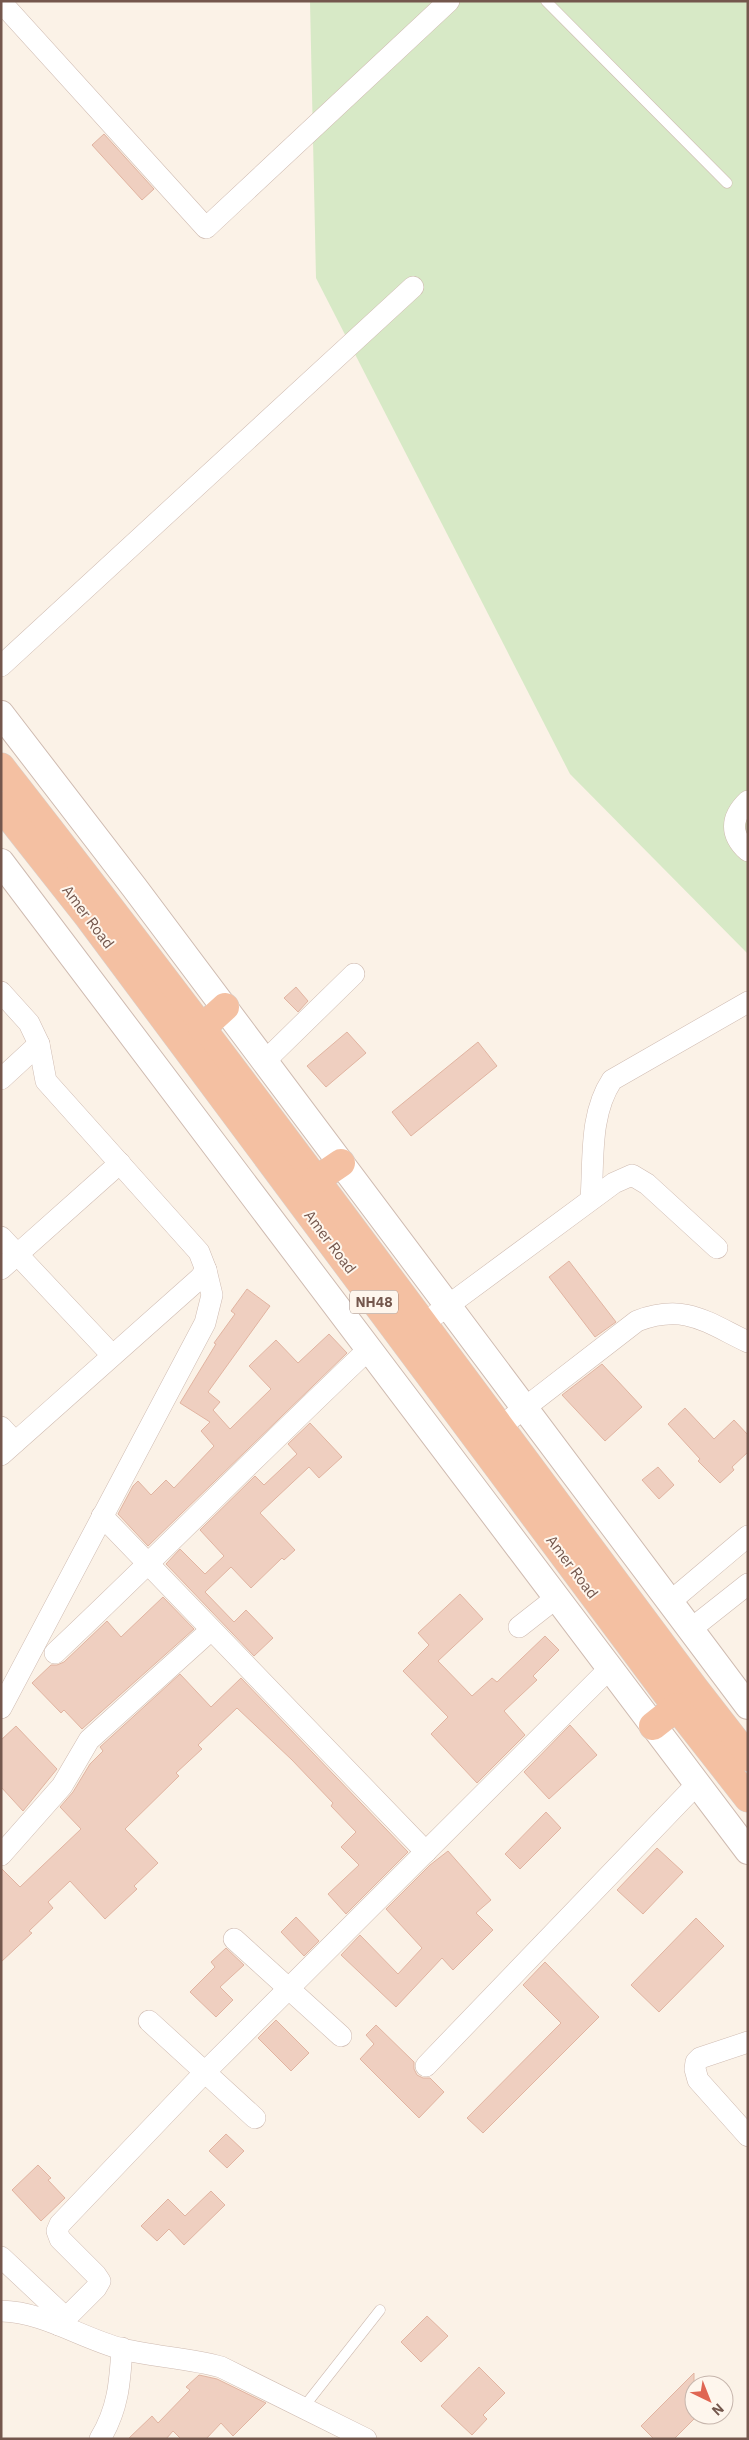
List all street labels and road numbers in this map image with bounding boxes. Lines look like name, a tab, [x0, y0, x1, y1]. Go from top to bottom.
street label: Amer Road	[58, 881, 118, 952]
street label: Amer Road	[300, 1206, 360, 1277]
road number: NH48	[350, 1290, 398, 1314]
street label: Amer Road	[542, 1531, 602, 1602]

